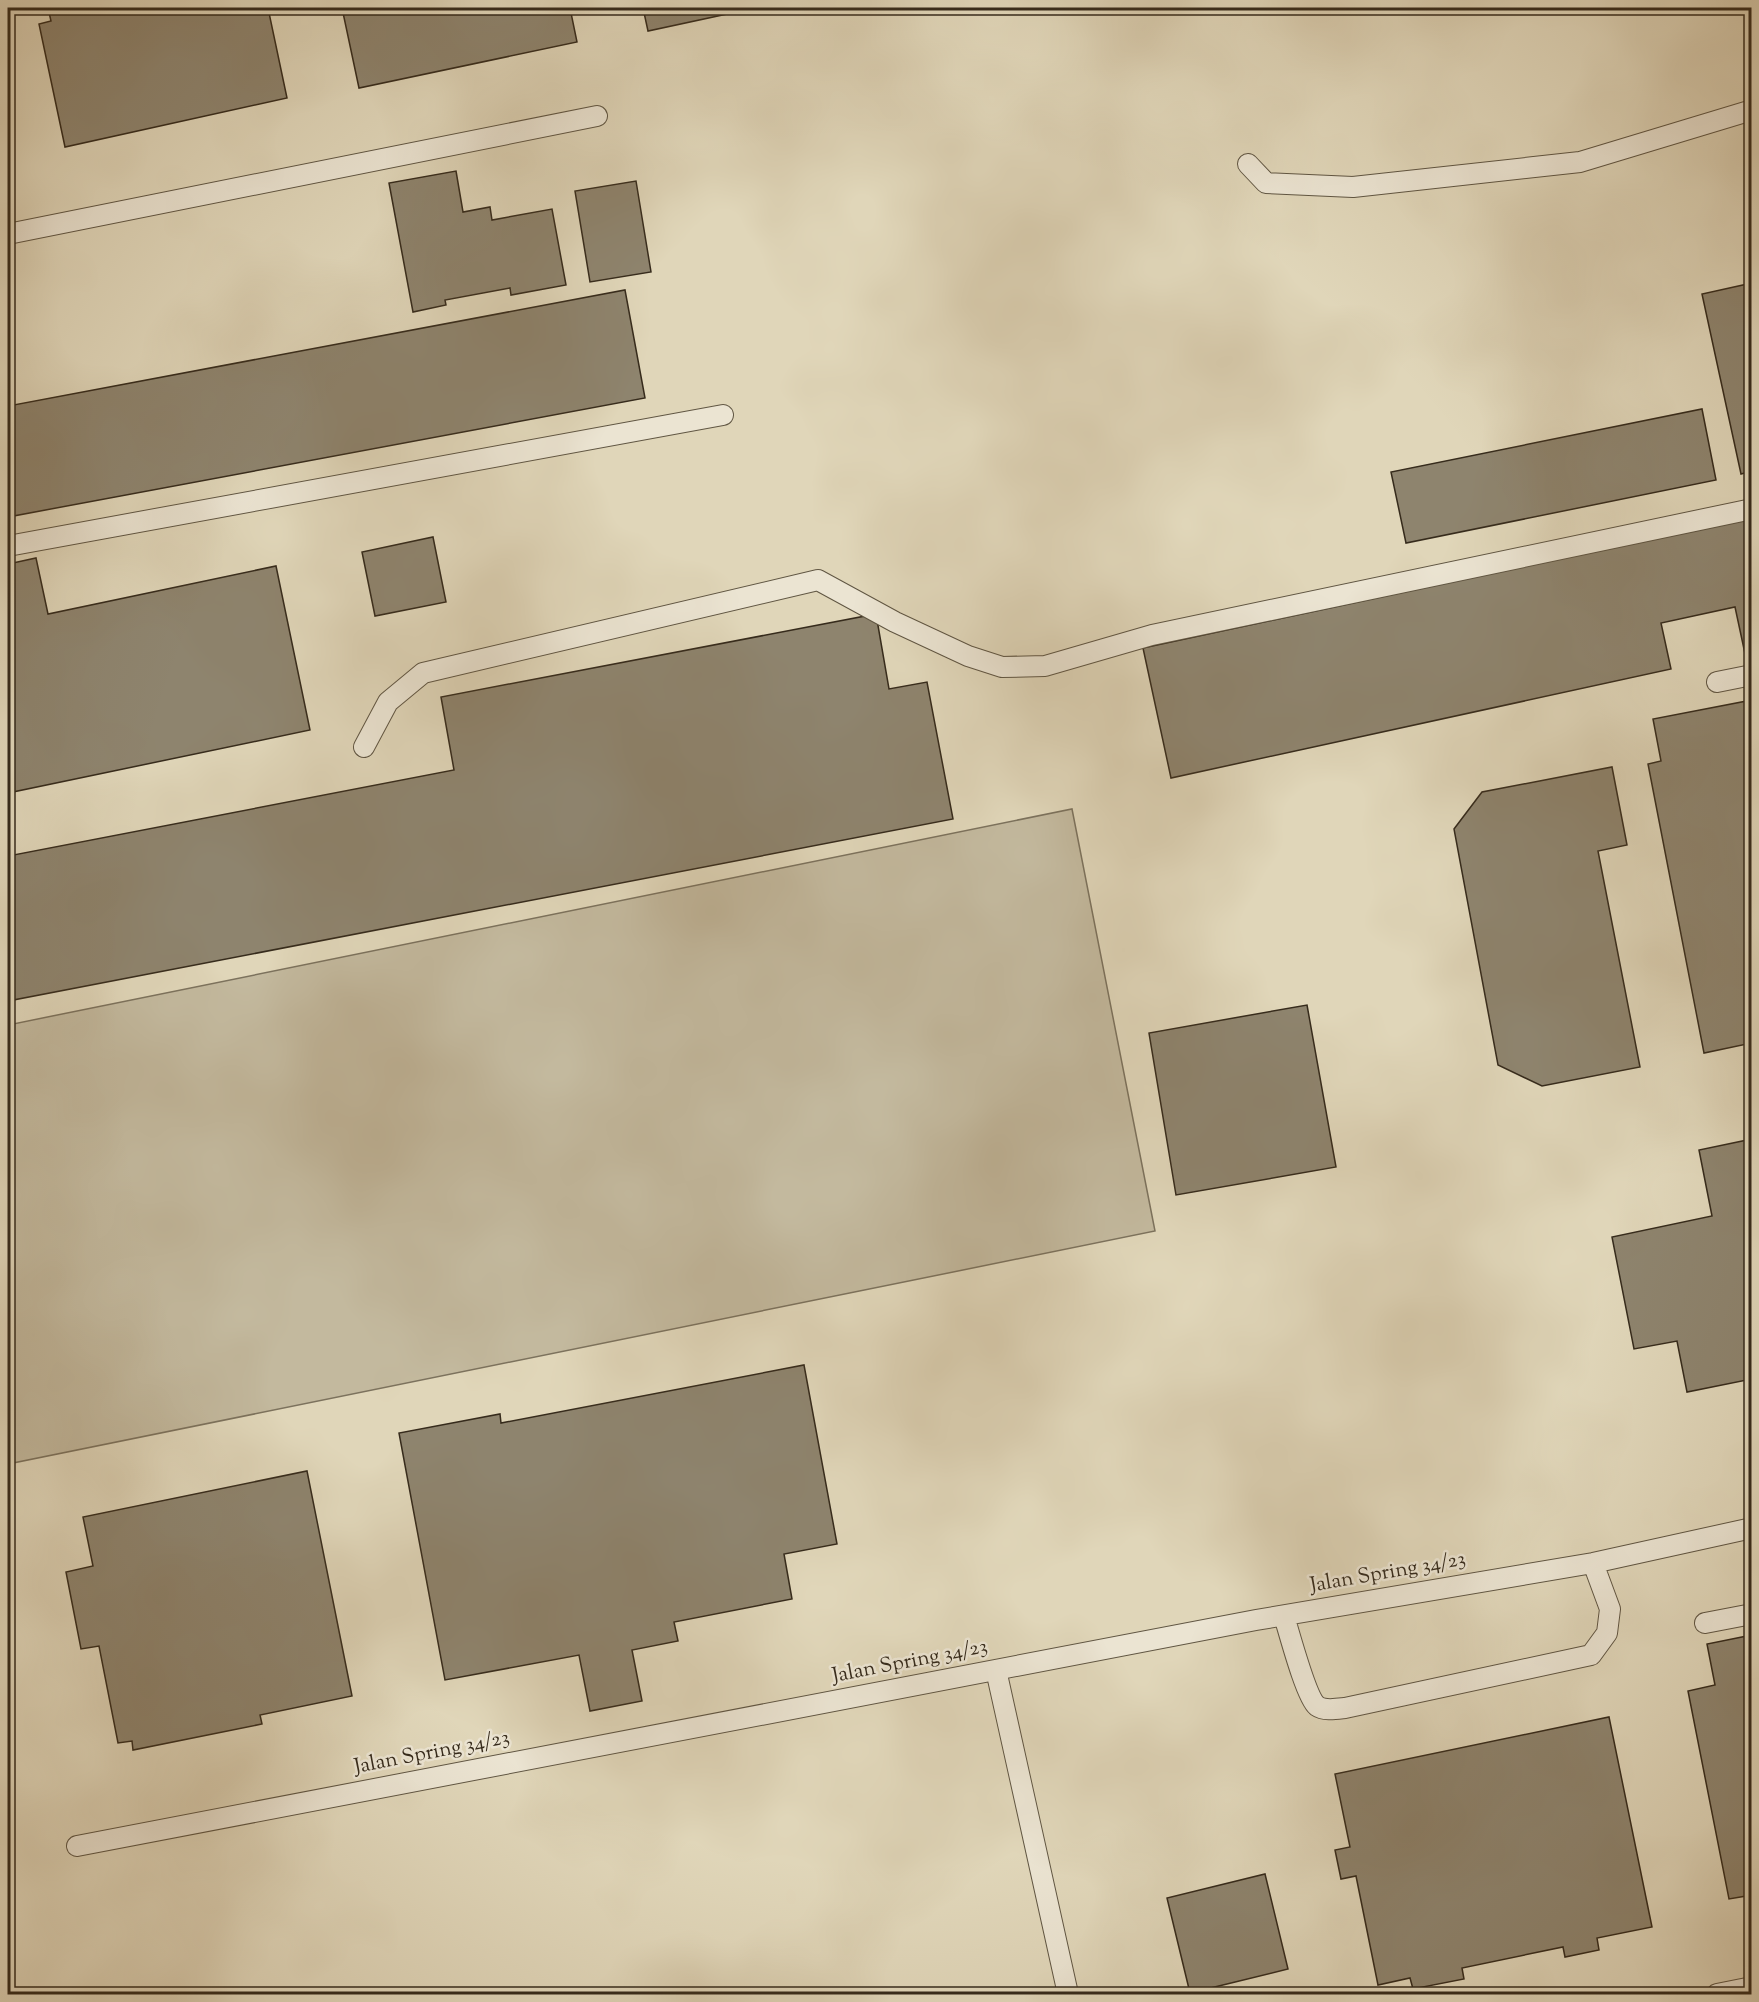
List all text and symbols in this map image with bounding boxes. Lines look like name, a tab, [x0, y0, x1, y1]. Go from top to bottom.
street label: Jalan Spring 34/23	[1307, 1545, 1468, 1602]
street label: Jalan Spring 34/23	[829, 1632, 990, 1692]
street label: Jalan Spring 34/23	[351, 1723, 512, 1783]

